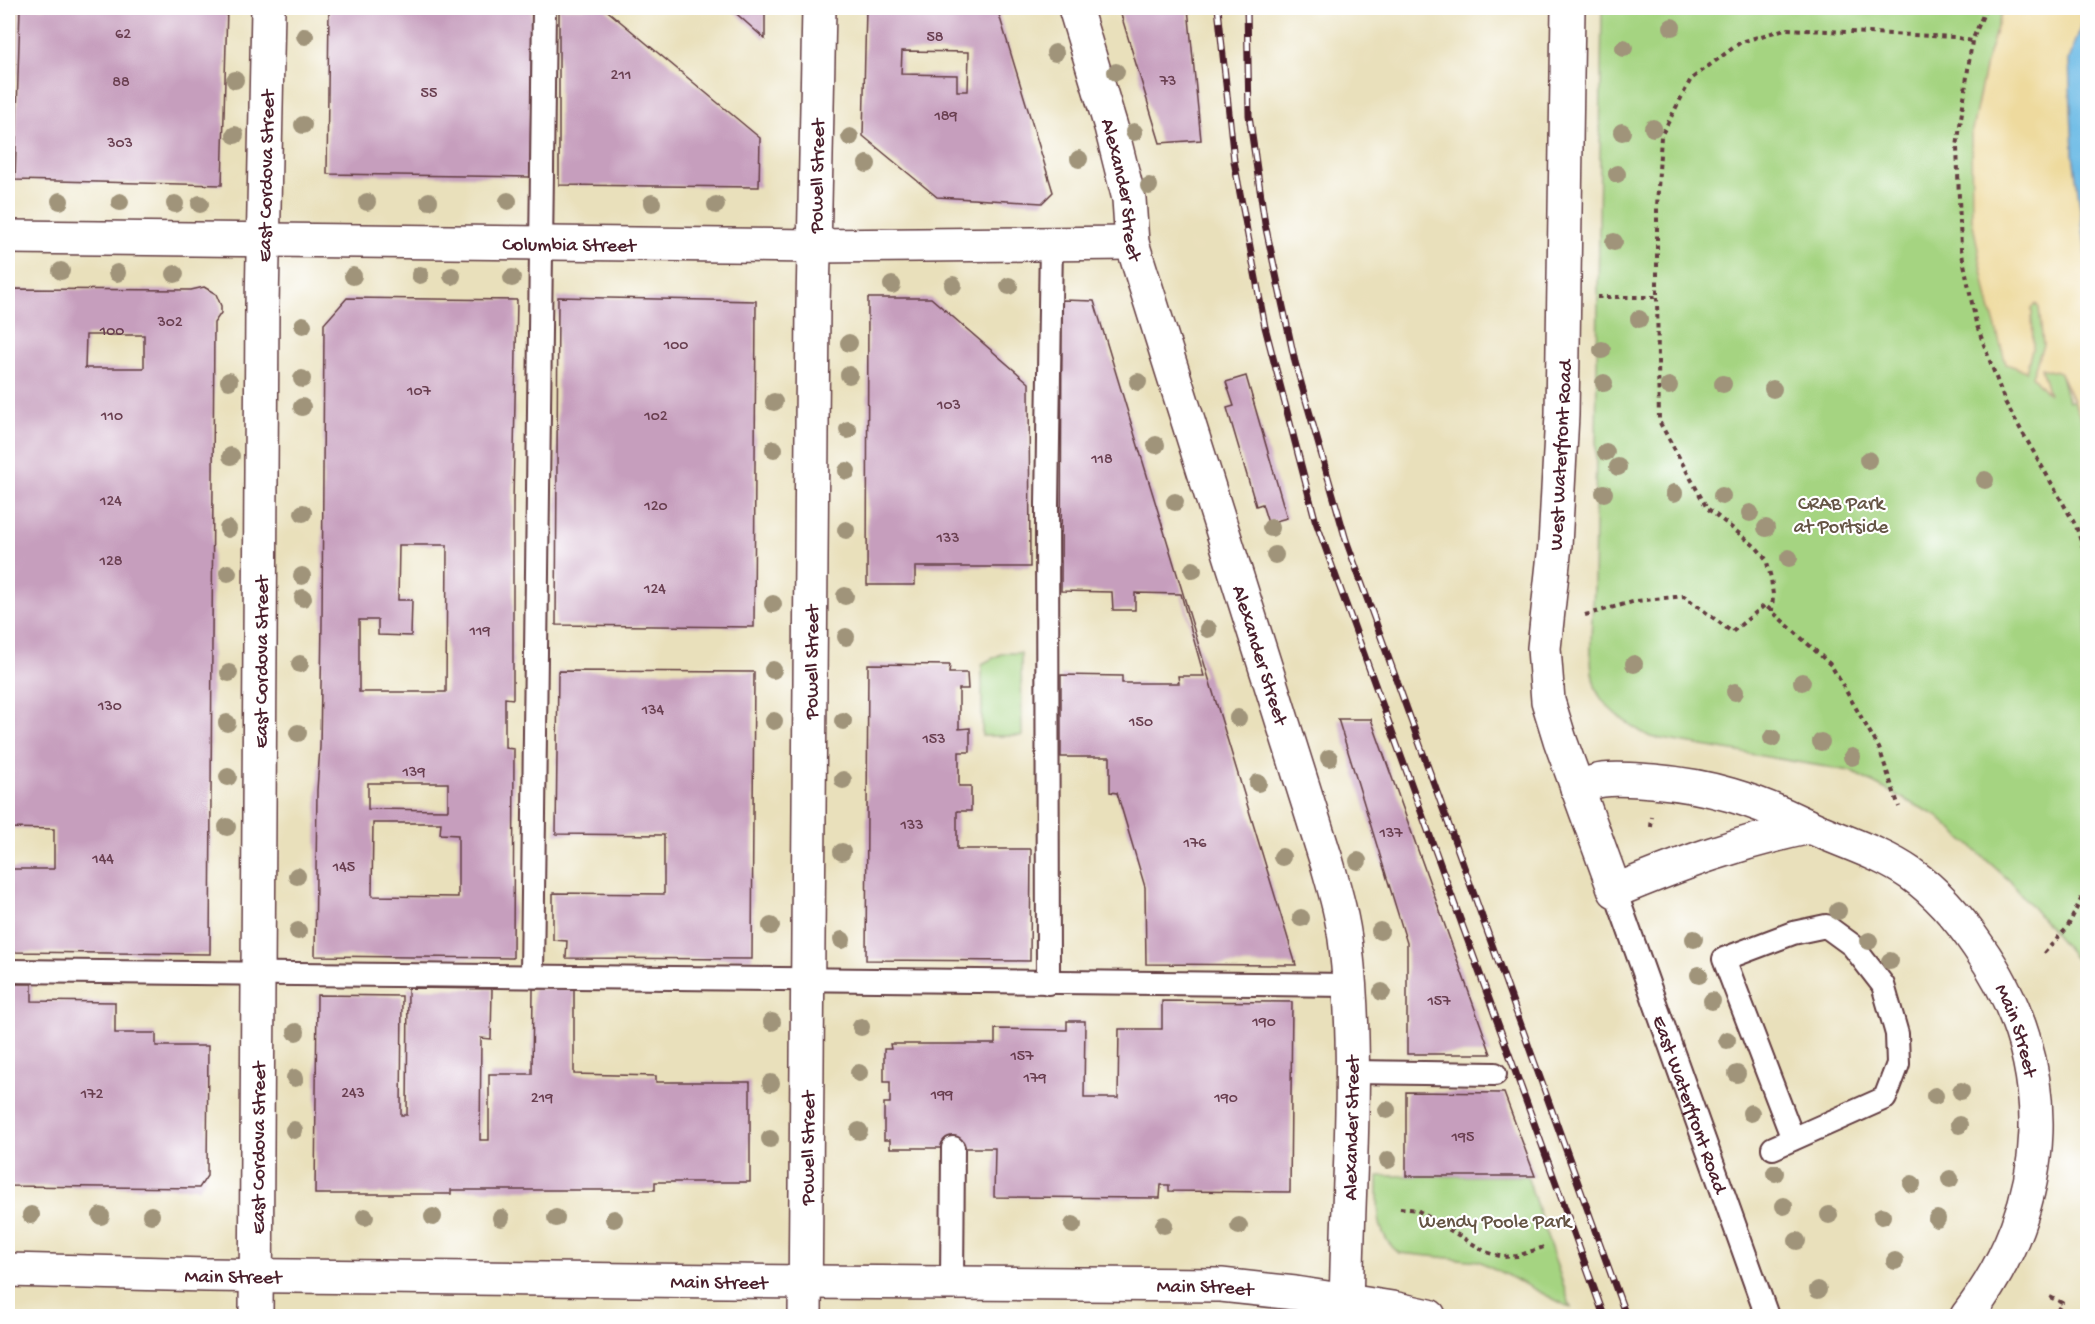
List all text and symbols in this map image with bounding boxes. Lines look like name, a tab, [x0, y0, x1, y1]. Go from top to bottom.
house number: 62	[115, 26, 131, 45]
house number: 58	[926, 29, 944, 48]
house number: 211	[611, 67, 631, 86]
house number: 73	[1159, 73, 1176, 92]
house number: 88	[112, 74, 130, 93]
house number: 55	[421, 85, 437, 104]
street label: East Cordova Street	[255, 88, 281, 263]
house number: 189	[933, 108, 958, 127]
street label: Alexander Street	[1094, 116, 1146, 266]
street label: Powell Street	[806, 117, 832, 234]
house number: 303	[106, 135, 133, 154]
street label: Columbia Street	[502, 235, 638, 259]
house number: 302	[156, 314, 183, 333]
house number: 100	[99, 323, 124, 342]
house number: 100	[663, 337, 688, 356]
street label: West Waterfront Road	[1546, 357, 1579, 551]
house number: 107	[406, 383, 432, 402]
house number: 103	[936, 397, 961, 416]
house number: 110	[100, 408, 123, 427]
house number: 102	[643, 408, 668, 427]
house number: 118	[1090, 451, 1113, 470]
house number: 124	[99, 493, 122, 512]
park label: CRAB Park at Portside	[1794, 494, 1889, 540]
house number: 120	[643, 498, 668, 517]
house number: 133	[935, 530, 960, 549]
house number: 128	[98, 553, 123, 572]
street label: East Cordova Street	[251, 574, 275, 748]
house number: 124	[643, 581, 666, 600]
street label: Alexander Street	[1225, 583, 1291, 730]
street label: Powell Street	[802, 603, 826, 720]
house number: 119	[469, 623, 490, 642]
house number: 130	[97, 698, 122, 717]
house number: 134	[641, 702, 665, 721]
house number: 150	[1128, 714, 1153, 733]
house number: 153	[921, 731, 946, 750]
house number: 139	[402, 764, 425, 783]
house number: 133	[899, 817, 924, 836]
house number: 137	[1378, 825, 1403, 844]
house number: 176	[1183, 835, 1207, 854]
house number: 144	[91, 851, 114, 870]
house number: 145	[332, 859, 355, 878]
street label: Main Street	[1988, 981, 2040, 1080]
house number: 157	[1426, 993, 1451, 1012]
street label: East Waterfront Road	[1645, 1013, 1731, 1199]
house number: 190	[1251, 1014, 1276, 1033]
house number: 157	[1009, 1048, 1034, 1067]
street label: Alexander Street	[1341, 1054, 1366, 1201]
street label: East Cordova Street	[248, 1060, 273, 1234]
house number: 179	[1023, 1070, 1046, 1089]
house number: 243	[341, 1085, 365, 1104]
house number: 172	[80, 1086, 103, 1105]
house number: 199	[930, 1087, 953, 1106]
street label: Powell Street	[798, 1089, 822, 1206]
house number: 219	[531, 1090, 553, 1109]
house number: 190	[1213, 1090, 1238, 1109]
house number: 195	[1451, 1129, 1474, 1148]
park label: Wendy Poole Park	[1419, 1212, 1573, 1235]
street label: Main Street	[184, 1266, 283, 1291]
street label: Main Street	[670, 1272, 769, 1297]
street label: Main Street	[1156, 1277, 1256, 1304]

